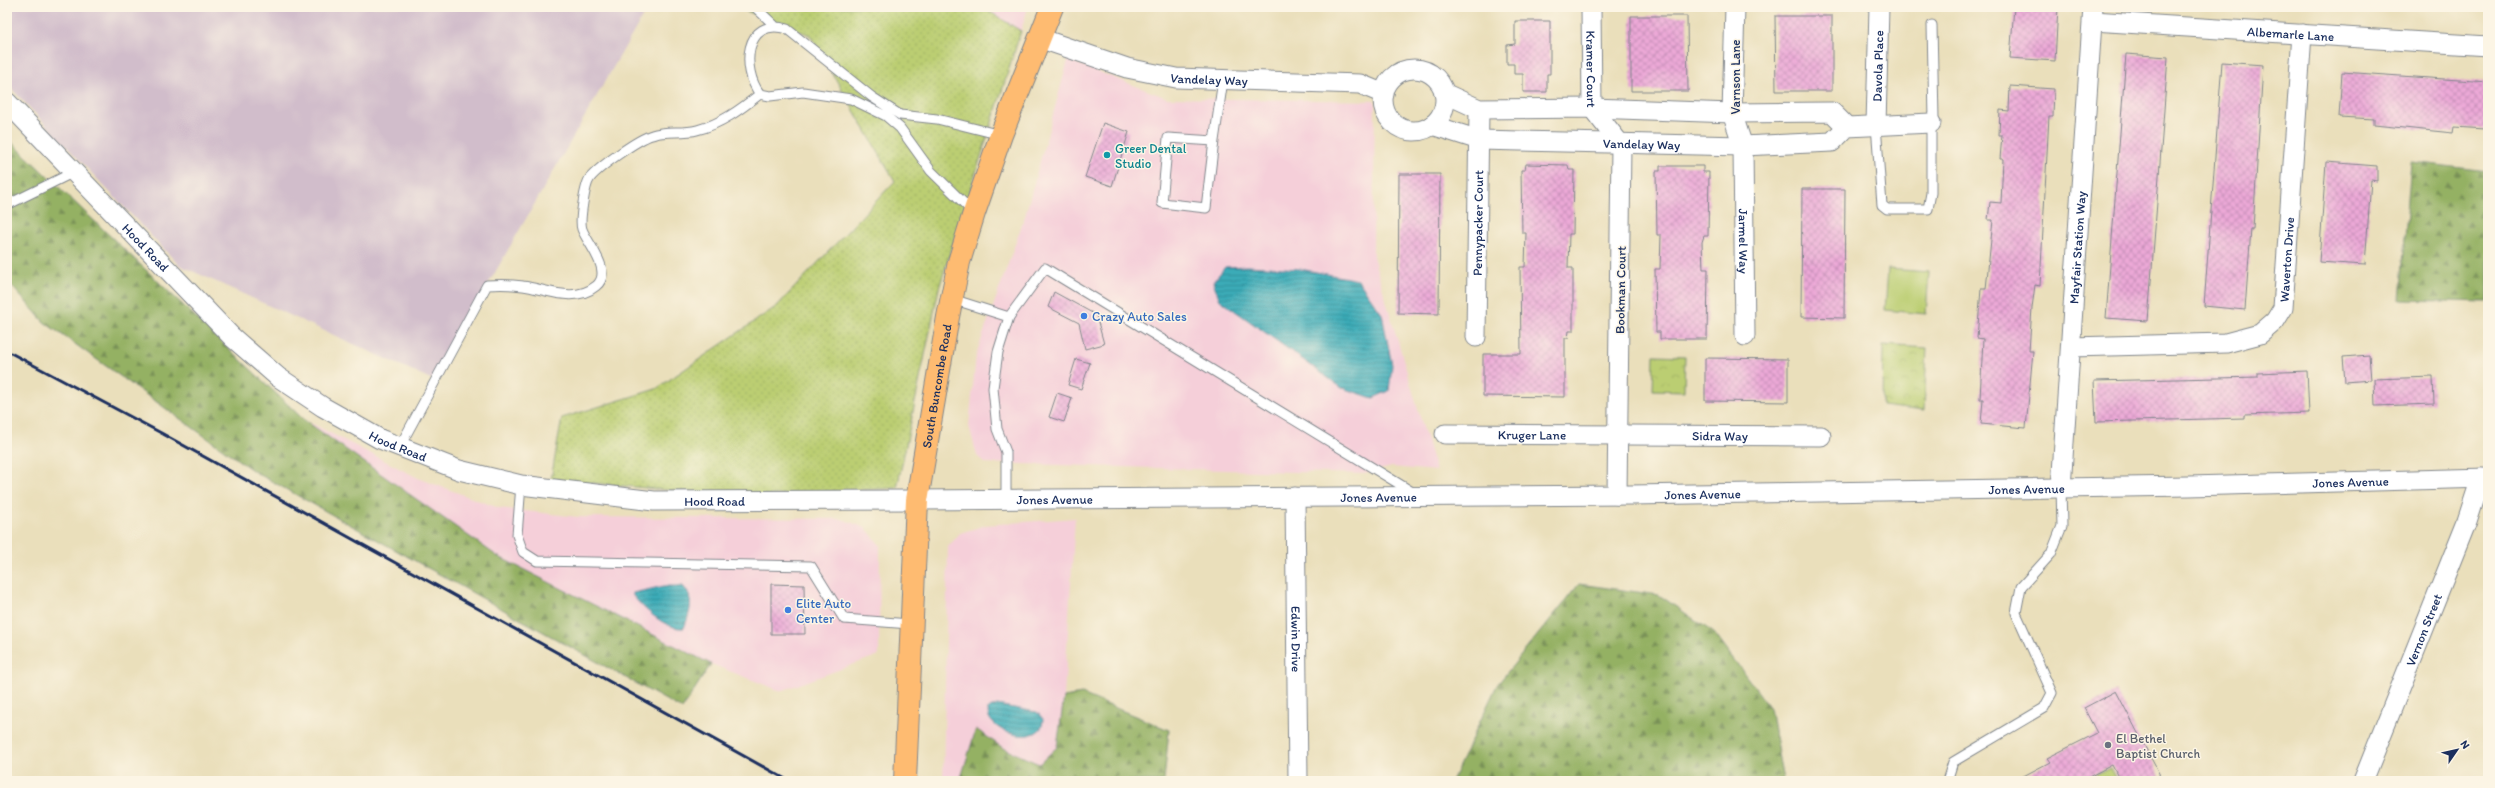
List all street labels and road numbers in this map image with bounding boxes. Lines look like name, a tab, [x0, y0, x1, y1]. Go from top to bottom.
street label: Albemarle Lane	[2247, 24, 2335, 44]
street label: Kramer Court	[1583, 30, 1599, 108]
street label: Davola Place	[1870, 30, 1886, 102]
street label: Varnson Lane	[1728, 39, 1743, 115]
street label: Vandelay Way	[1169, 70, 1248, 88]
street label: Vandelay Way	[1603, 136, 1680, 153]
street label: Pennypacker Court	[1470, 170, 1486, 276]
street label: Mayfair Station Way	[2066, 191, 2089, 305]
street label: Jarmel Way	[1736, 208, 1751, 274]
street label: Waverton Drive	[2276, 216, 2297, 303]
street label: Hood Road	[119, 220, 172, 275]
street label: Bookman Court	[1612, 246, 1629, 334]
street label: South Buncombe Road	[919, 323, 955, 449]
street label: Hood Road	[366, 427, 429, 465]
street label: Kruger Lane	[1498, 427, 1566, 443]
street label: Sidra Way	[1692, 428, 1748, 444]
street label: Jones Avenue	[2312, 474, 2389, 491]
street label: Jones Avenue	[1988, 481, 2065, 497]
street label: Jones Avenue	[1664, 486, 1741, 502]
street label: Jones Avenue	[1340, 489, 1417, 505]
street label: Jones Avenue	[1016, 492, 1093, 507]
street label: Hood Road	[684, 494, 745, 509]
street label: Vernon Street	[2403, 591, 2445, 668]
street label: Edwin Drive	[1288, 606, 1304, 672]

